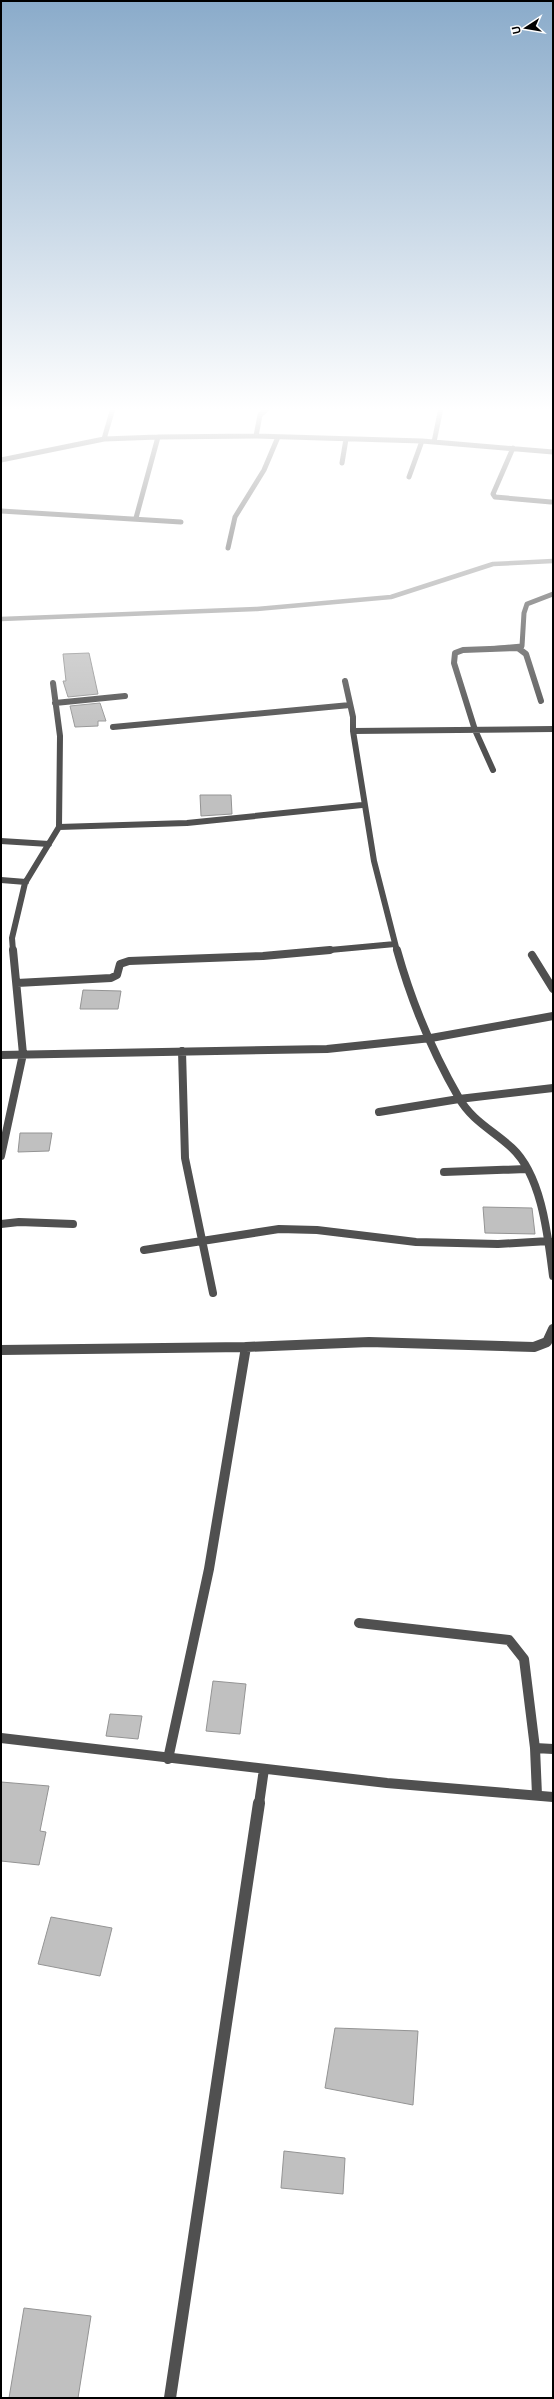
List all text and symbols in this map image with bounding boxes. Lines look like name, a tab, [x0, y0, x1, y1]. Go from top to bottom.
north arrow	[506, 8, 546, 48]
text: U	[510, 25, 523, 35]

